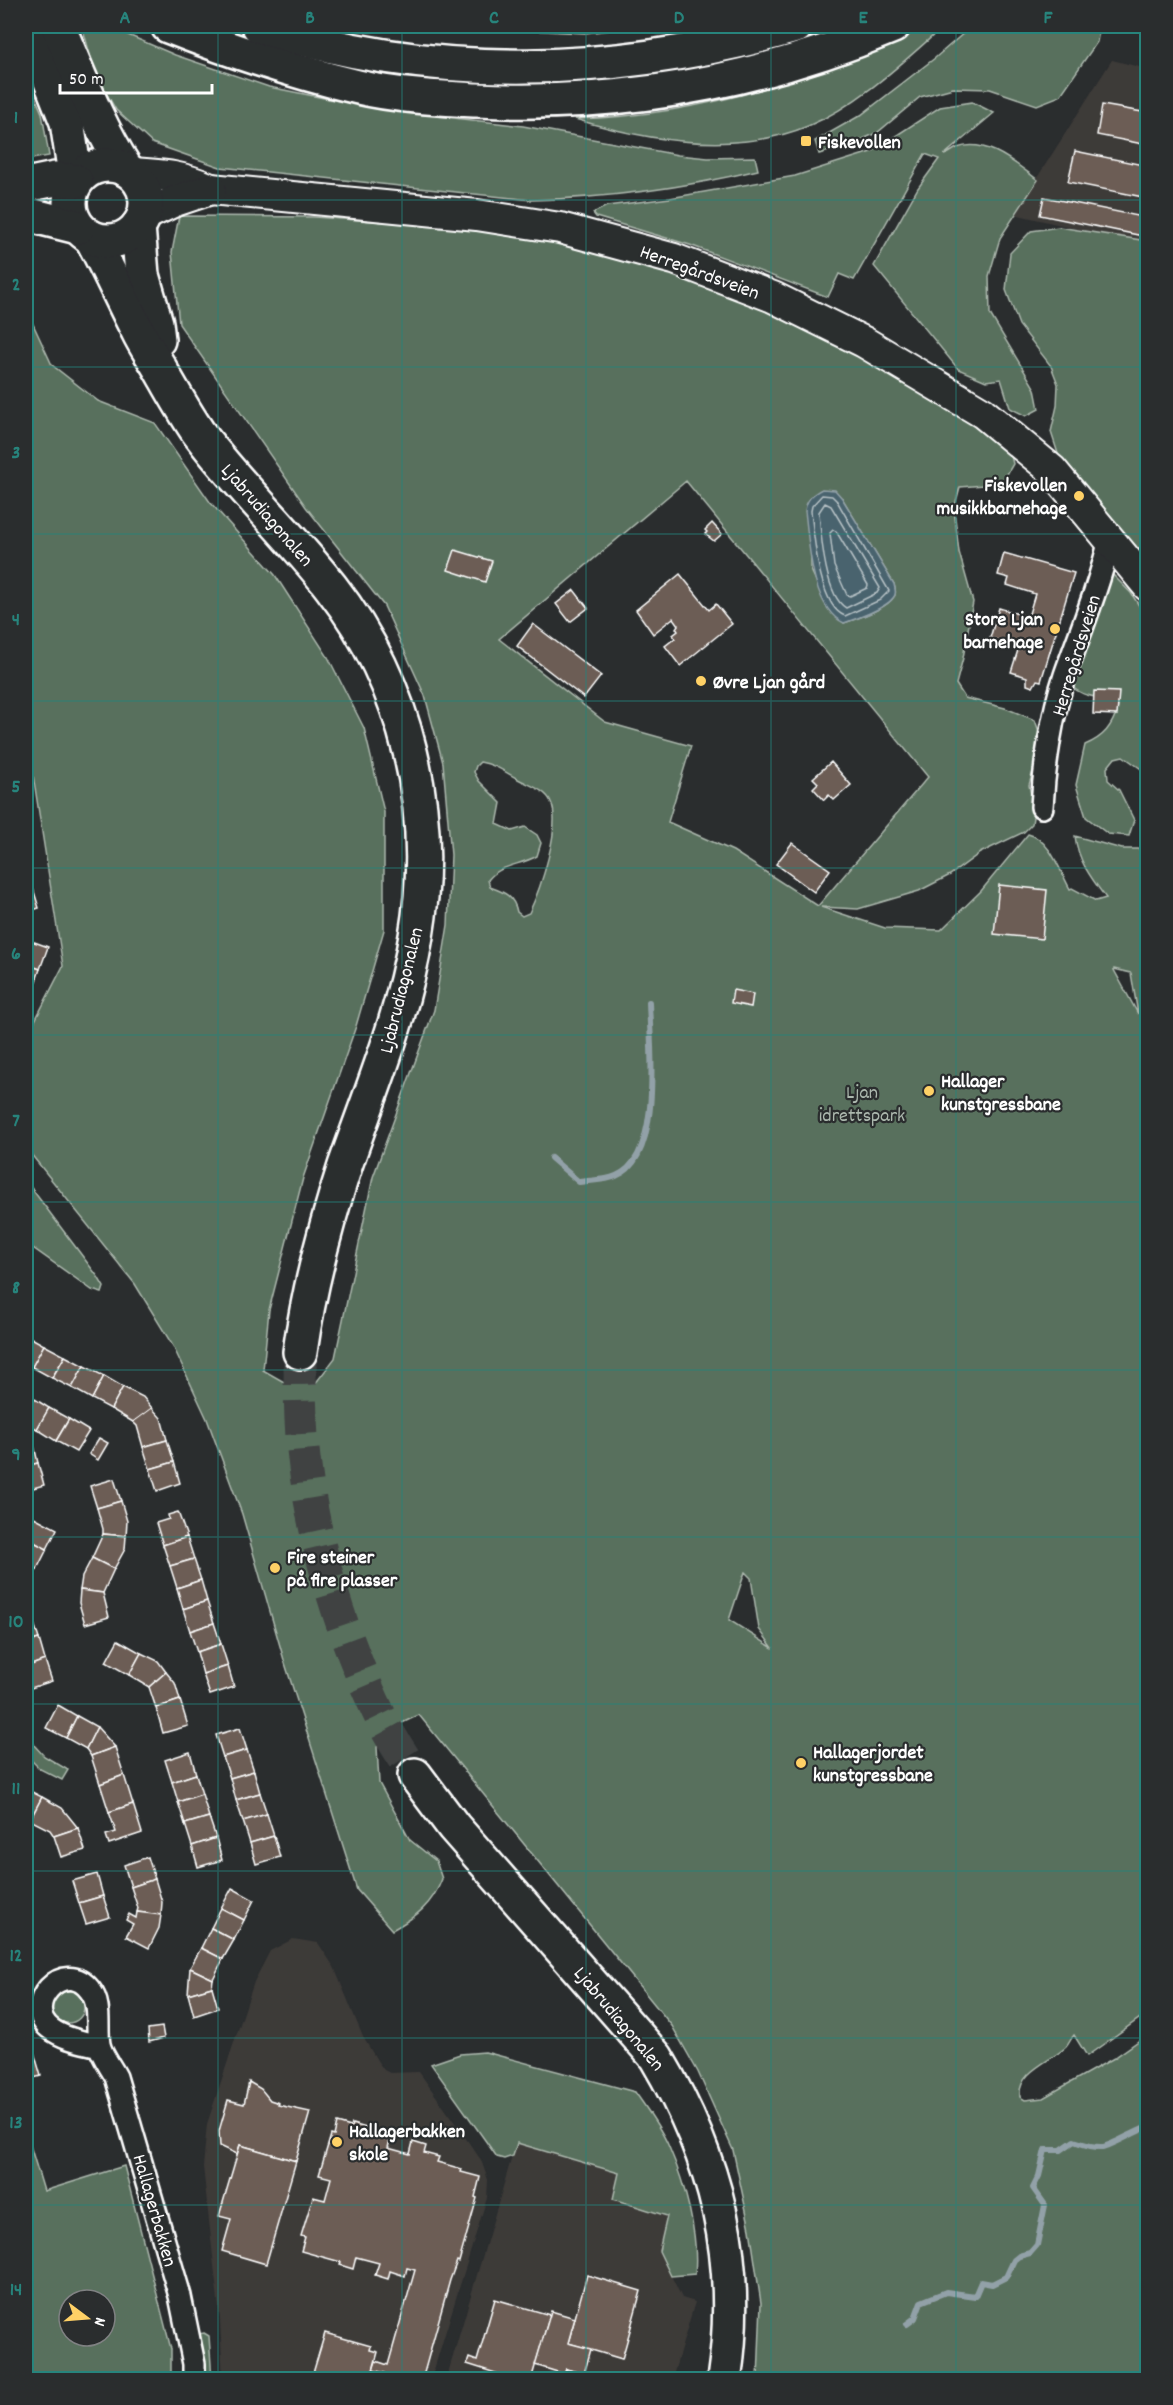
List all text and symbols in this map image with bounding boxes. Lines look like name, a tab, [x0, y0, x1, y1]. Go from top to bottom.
text: A	[120, 5, 131, 33]
text: B	[305, 5, 315, 33]
text: C	[489, 5, 499, 33]
text: D	[674, 5, 685, 33]
text: E	[858, 5, 868, 33]
text: F	[1044, 5, 1054, 33]
scale bar	[60, 57, 212, 95]
text: 50 m	[69, 68, 104, 93]
text: 1	[14, 105, 18, 133]
place label: Fiskevollen	[818, 130, 901, 158]
marker: Fiskevollen	[799, 134, 813, 148]
street label: Herregårdsveien	[635, 239, 763, 308]
text: 2	[12, 272, 20, 300]
text: 3	[12, 440, 20, 468]
street label: Ljabrudiagonalen	[213, 458, 319, 574]
place label: Fiskevollen musikkbarnehage	[937, 473, 1067, 524]
marker: Fiskevollen musikkbarnehage	[1072, 489, 1086, 503]
street label: Herregårdsveien	[1046, 592, 1110, 720]
text: 4	[12, 607, 20, 635]
place label: Store Ljan barnehage	[963, 607, 1043, 658]
marker: Store Ljan barnehage	[1048, 622, 1062, 636]
place label: Øvre Ljan gård	[713, 670, 825, 698]
marker: Øvre Ljan gård	[694, 674, 708, 688]
text: 5	[11, 774, 21, 802]
street label: Ljabrudiagonalen	[374, 925, 432, 1057]
text: 6	[11, 941, 21, 969]
place label: Hallager kunstgressbane	[941, 1069, 1061, 1120]
park label: Ljan idrettspark	[819, 1080, 905, 1131]
marker: Hallager kunstgressbane	[922, 1084, 936, 1098]
text: 7	[12, 1108, 20, 1136]
text: 8	[12, 1275, 20, 1303]
text: 9	[11, 1442, 21, 1470]
place label: Fire steiner på fire plasser	[287, 1545, 398, 1596]
marker: Fire steiner på fire plasser	[268, 1561, 282, 1575]
text: 10	[8, 1609, 24, 1637]
place label: Hallagerjordet kunstgressbane	[813, 1740, 933, 1791]
marker: Hallagerjordet kunstgressbane	[794, 1756, 808, 1770]
text: 11	[12, 1776, 20, 1804]
text: 12	[9, 1943, 23, 1971]
street label: Ljabrudiagonalen	[566, 1962, 670, 2078]
text: 13	[9, 2110, 23, 2138]
place label: Hallagerbakken skole	[349, 2119, 465, 2170]
marker: Hallagerbakken skole	[330, 2135, 344, 2149]
street label: Hallagerbakken	[124, 2151, 183, 2270]
text: 14	[10, 2277, 22, 2305]
north arrow	[57, 2288, 117, 2348]
text: N	[87, 2314, 111, 2329]

